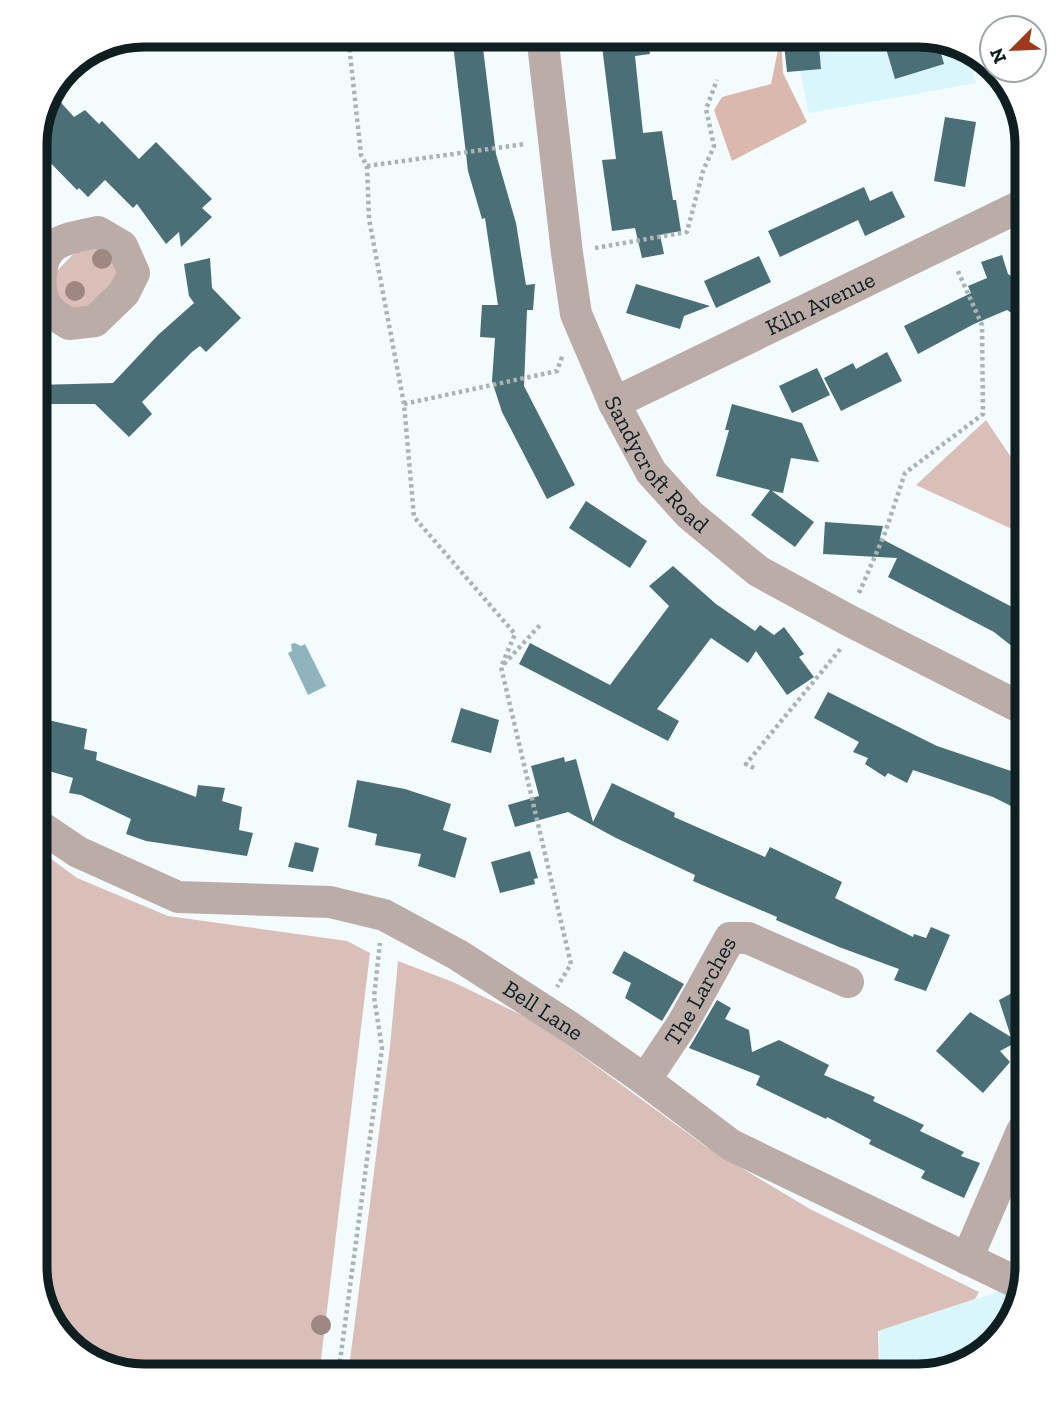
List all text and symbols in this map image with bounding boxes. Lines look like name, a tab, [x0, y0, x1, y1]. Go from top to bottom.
north arrow	[978, 14, 1048, 84]
text: N	[984, 44, 1011, 67]
street label: Kiln Avenue	[761, 265, 879, 342]
street label: Sandycroft Road	[599, 392, 715, 539]
street label: The Larches	[658, 931, 742, 1051]
street label: Bell Lane	[498, 974, 589, 1046]

